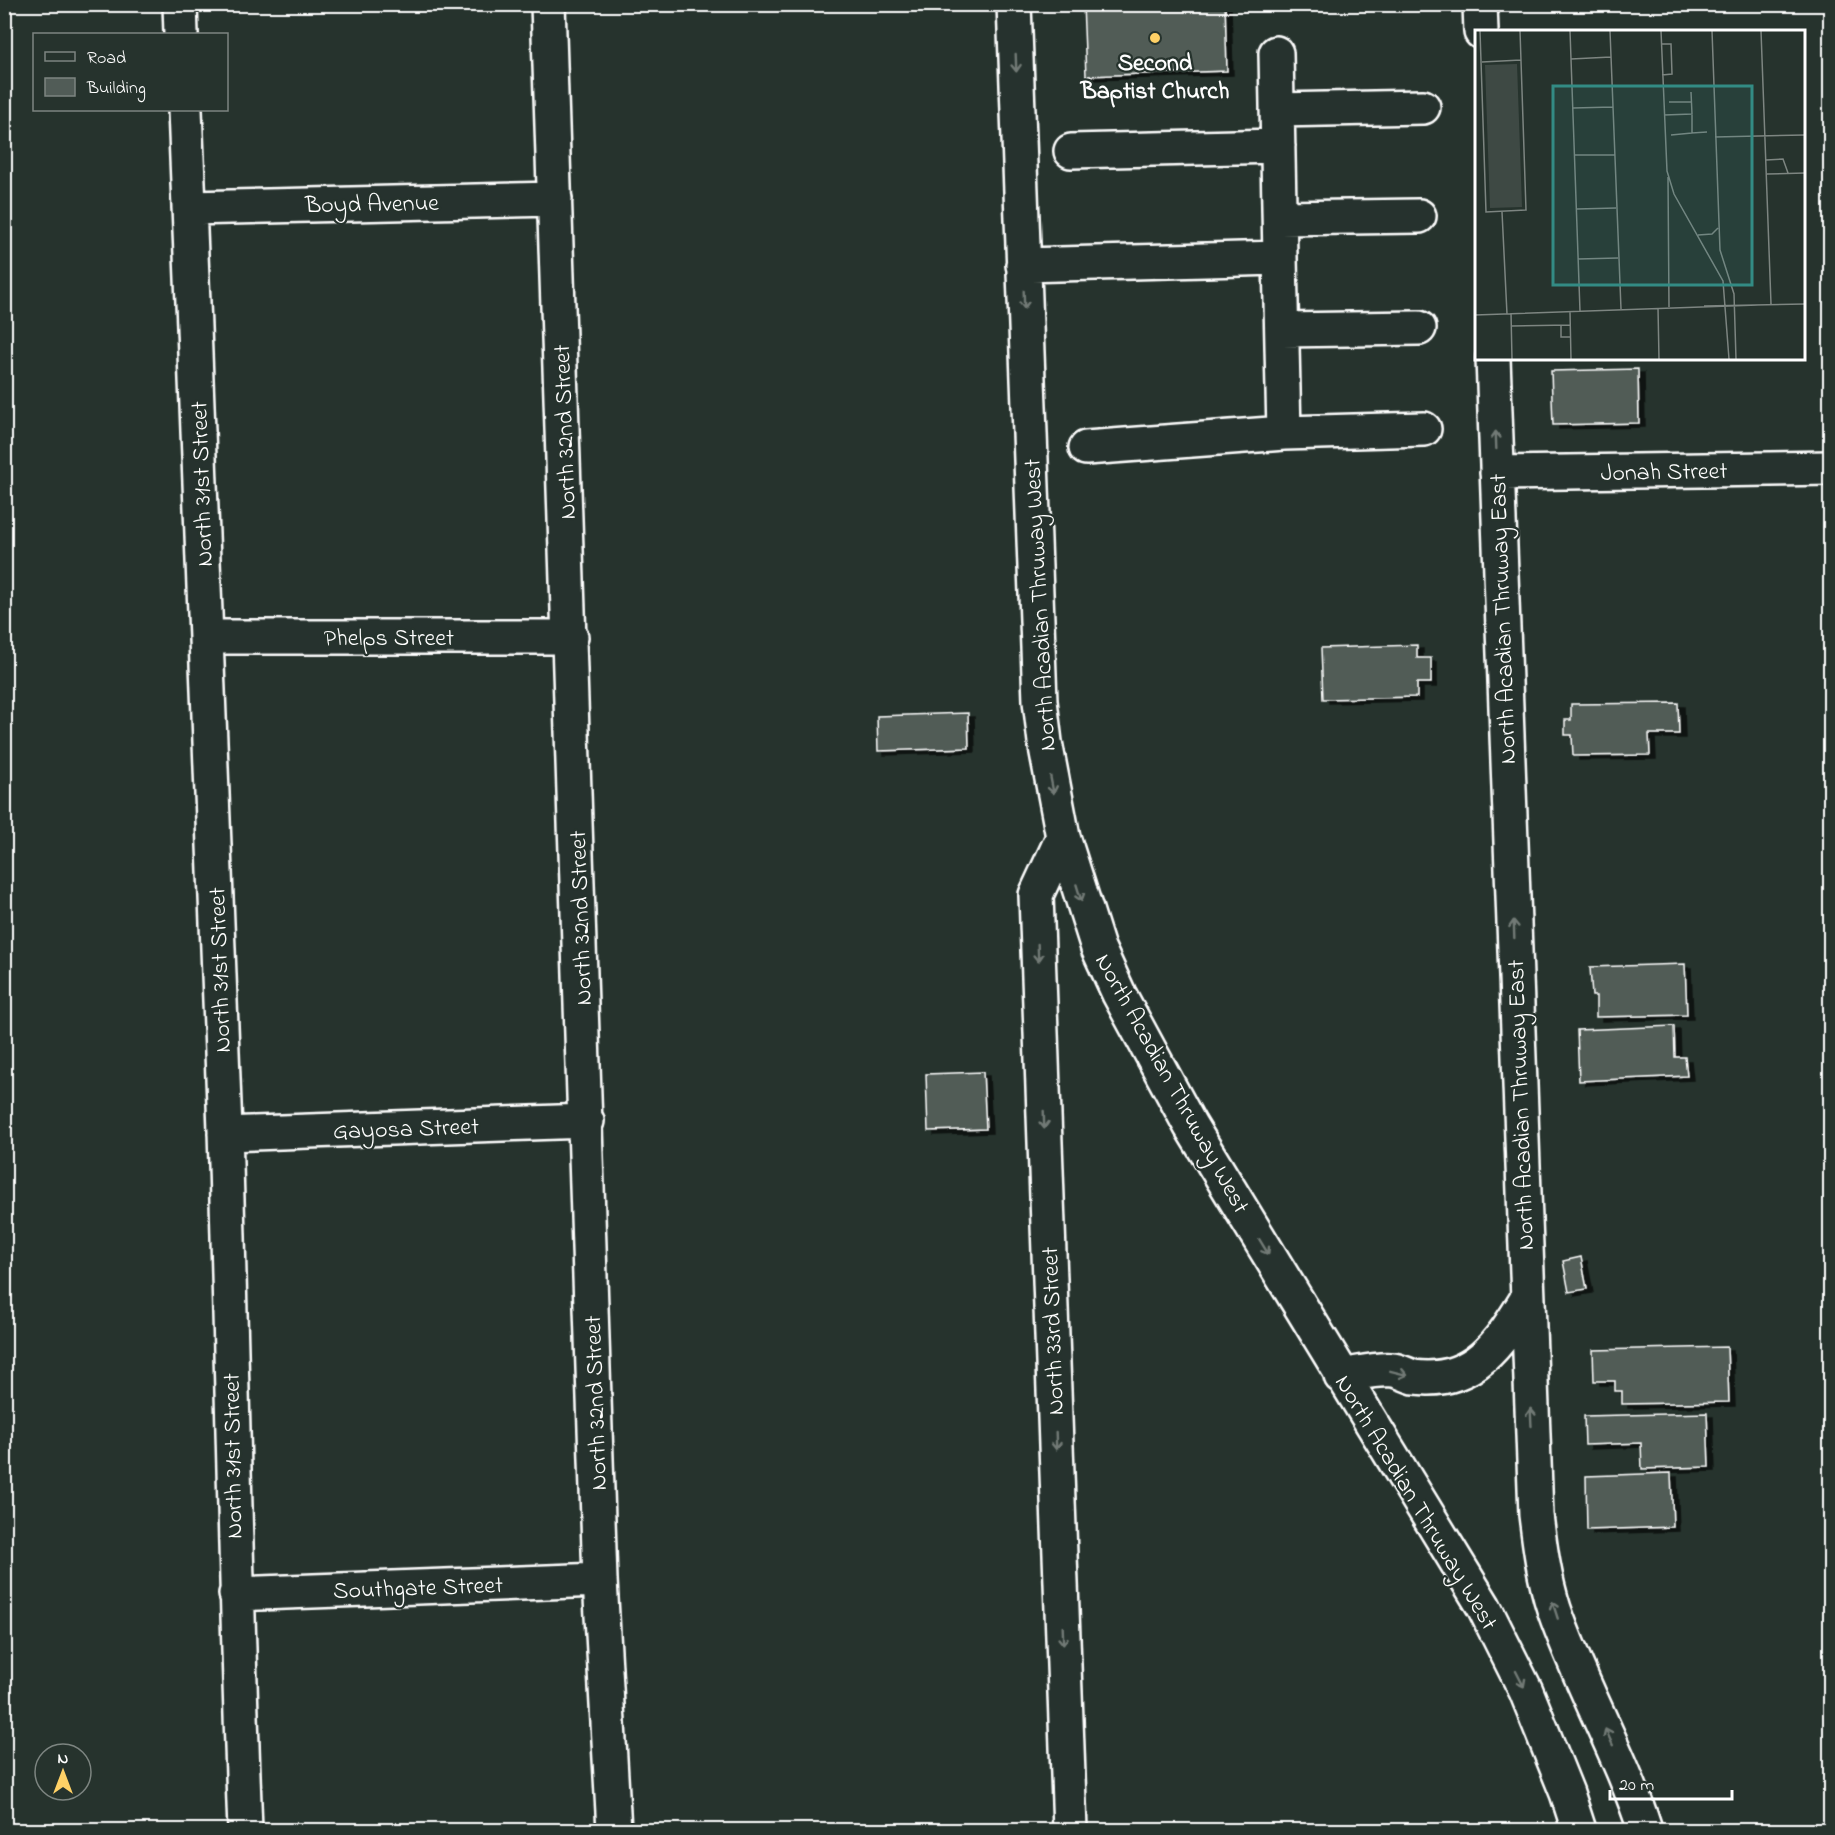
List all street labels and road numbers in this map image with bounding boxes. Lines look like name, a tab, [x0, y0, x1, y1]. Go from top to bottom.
street label: Boyd Avenue	[304, 187, 440, 225]
street label: North 32nd Street	[546, 344, 587, 520]
street label: North 31st Street	[183, 400, 224, 567]
street label: Jonah Street	[1600, 455, 1728, 492]
street label: North Acadian Thruway West	[1016, 458, 1068, 752]
street label: North Acadian Thruway East	[1482, 473, 1528, 765]
street label: Phelps Street	[324, 622, 454, 657]
street label: North 32nd Street	[562, 830, 603, 1006]
street label: North 31st Street	[201, 886, 242, 1053]
street label: North Acadian Thruway West	[1084, 948, 1257, 1221]
street label: North Acadian Thruway East	[1500, 959, 1546, 1251]
street label: Gayosa Street	[332, 1110, 480, 1152]
street label: North 33rd Street	[1034, 1246, 1075, 1416]
street label: North 32nd Street	[577, 1315, 618, 1491]
street label: North Acadian Thruway West	[1324, 1369, 1505, 1638]
street label: North 31st Street	[216, 1373, 253, 1539]
street label: Southgate Street	[332, 1569, 504, 1610]

